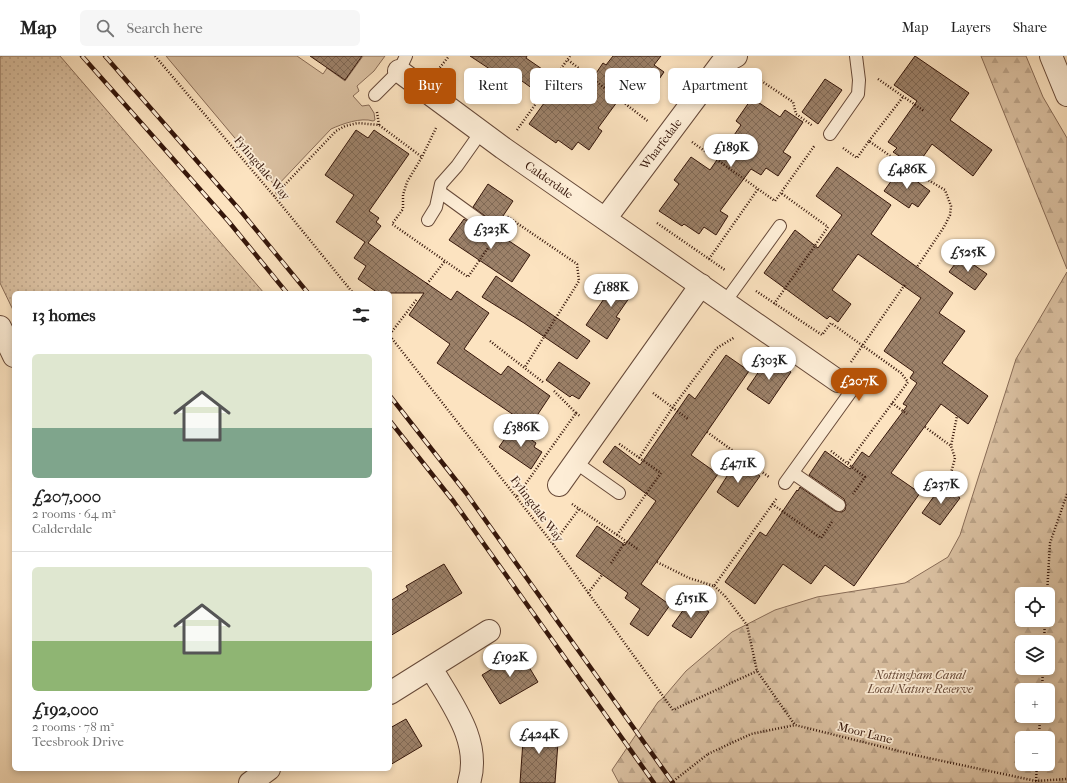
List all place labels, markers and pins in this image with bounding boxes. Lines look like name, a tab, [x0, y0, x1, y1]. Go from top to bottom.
pin: £189K	[703, 134, 759, 168]
pin: £486K	[879, 156, 935, 190]
pin: £323K	[463, 216, 519, 250]
pin: £525K	[940, 239, 996, 273]
pin: £188K	[583, 274, 639, 308]
pin: £303K	[741, 347, 797, 381]
pin: £207K	[831, 368, 887, 402]
pin: £386K	[493, 414, 549, 448]
pin: £471K	[710, 450, 766, 484]
pin: £237K	[913, 471, 969, 505]
pin: £151K	[663, 585, 719, 619]
pin: £192K	[482, 644, 538, 678]
pin: £424K	[511, 721, 567, 755]

